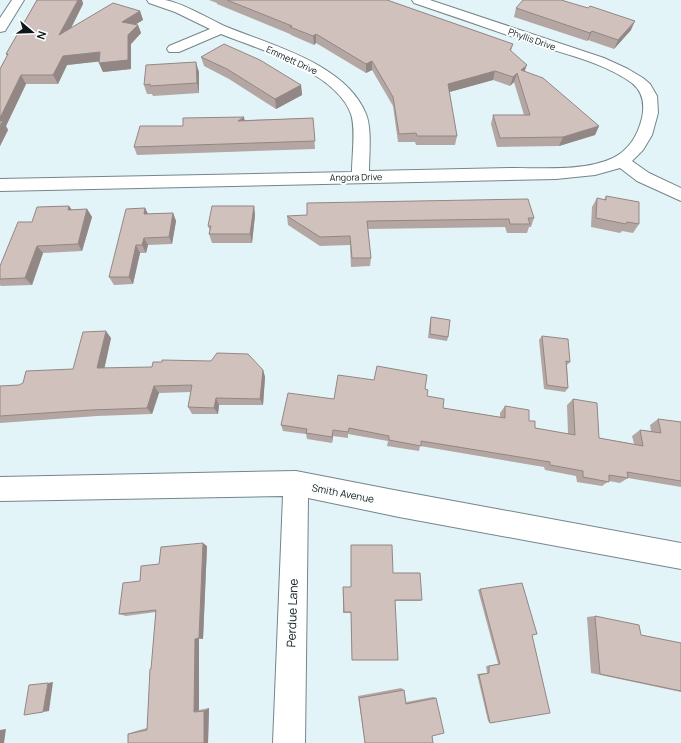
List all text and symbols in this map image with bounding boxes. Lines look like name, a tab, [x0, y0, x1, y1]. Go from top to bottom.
north arrow	[12, 12, 52, 52]
street label: Phyllis Drive	[507, 25, 557, 53]
text: N	[34, 29, 50, 42]
street label: Emmett Drive	[264, 42, 320, 78]
street label: Angora Drive	[330, 170, 382, 184]
street label: Smith Avenue	[311, 480, 375, 506]
street label: Perdue Lane	[282, 578, 302, 648]

